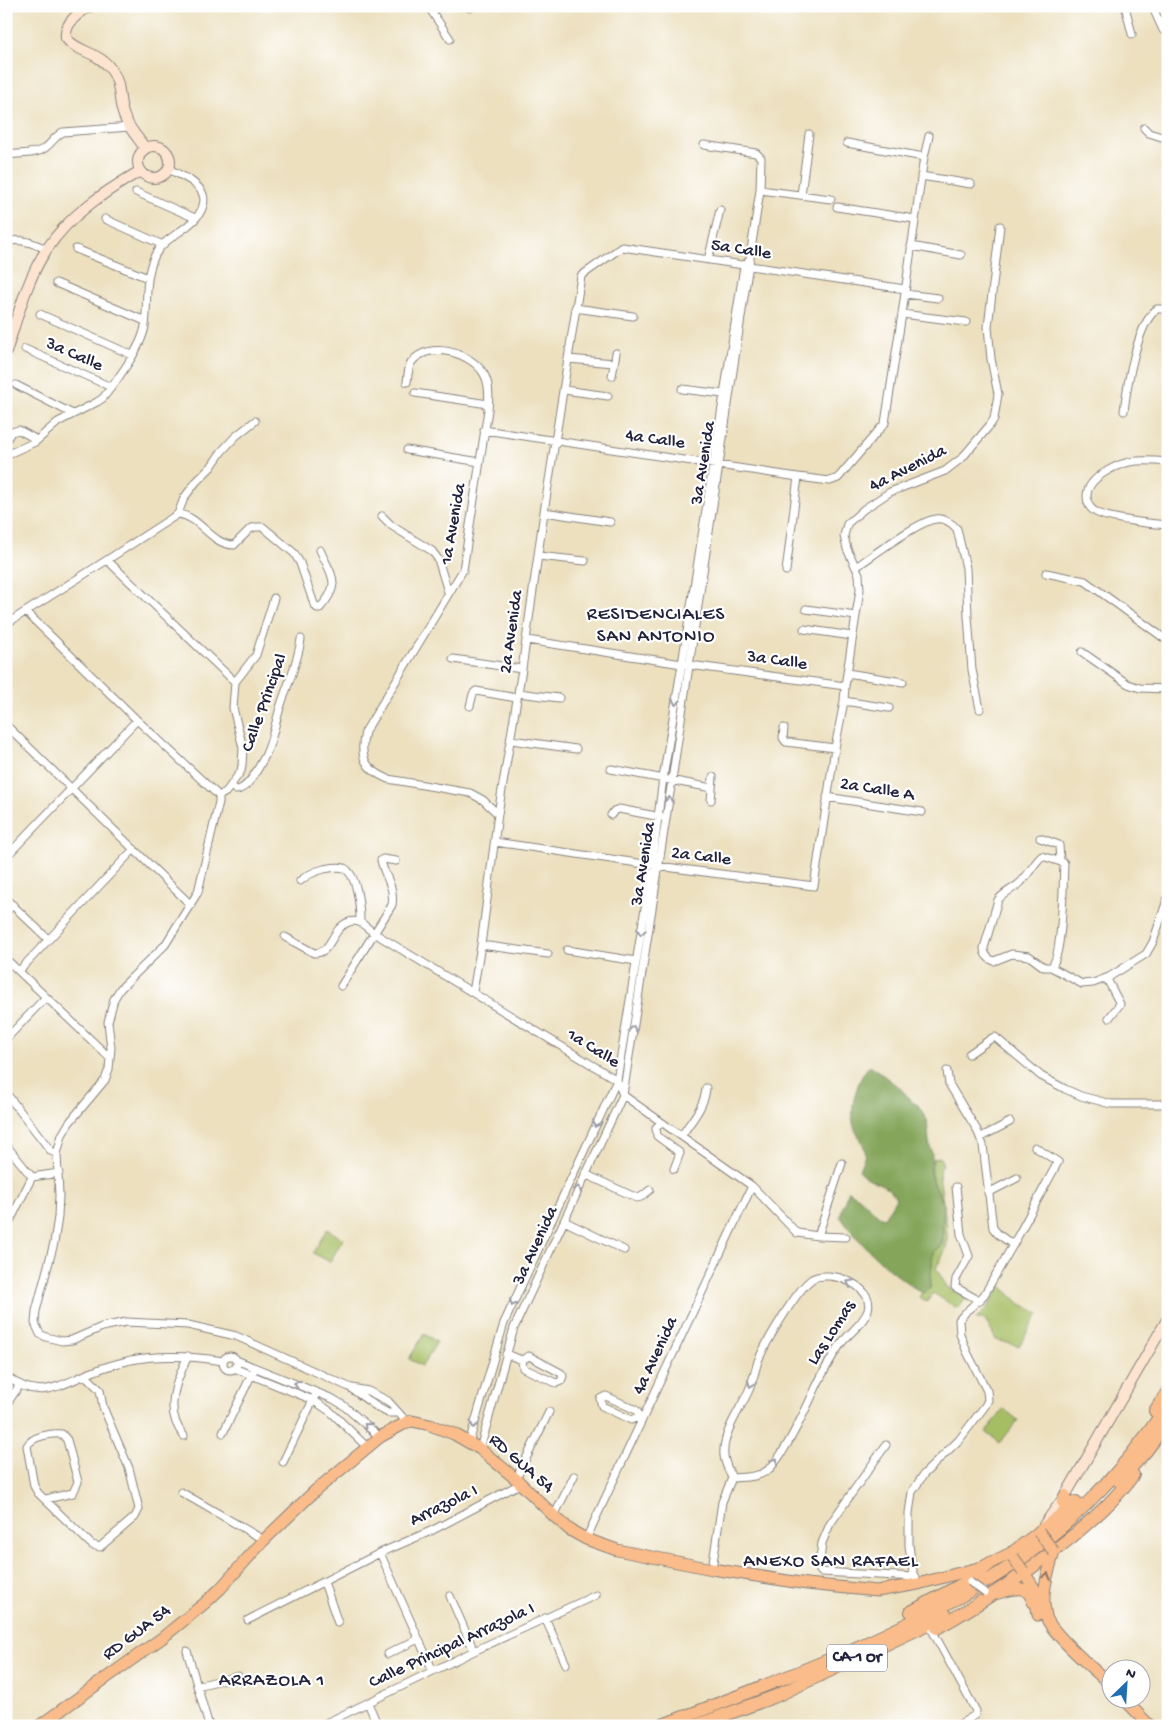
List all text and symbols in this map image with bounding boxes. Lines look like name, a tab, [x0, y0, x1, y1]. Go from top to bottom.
street label: 5a Calle	[709, 235, 773, 265]
street label: 3a Calle	[41, 333, 107, 377]
street label: 3a Avenida	[687, 419, 721, 507]
street label: 4a Calle	[624, 425, 687, 455]
street label: 4a Avenida	[866, 440, 951, 497]
street label: 1a Avenida	[436, 481, 472, 567]
street label: 2a Avenida	[496, 588, 528, 675]
district label: RESIDENCIALES SAN ANTONIO	[587, 604, 725, 649]
street label: 3a Calle	[745, 646, 809, 676]
street label: Calle Principal	[238, 651, 292, 755]
one-way arrow	[671, 698, 681, 706]
street label: 2a Calle A	[838, 774, 917, 806]
one-way arrow	[663, 795, 674, 803]
street label: 3a Avenida	[627, 820, 661, 908]
street label: 2a Calle	[670, 843, 733, 871]
one-way arrow	[636, 927, 646, 936]
street label: 1a Calle	[562, 1024, 624, 1074]
one-way arrow	[627, 1025, 638, 1033]
one-way arrow	[592, 1119, 603, 1128]
one-way arrow	[571, 1185, 582, 1194]
street label: 3a Avenida	[508, 1202, 564, 1290]
one-way arrow	[846, 1279, 855, 1289]
street label: Las Lomas	[803, 1296, 861, 1369]
one-way arrow	[509, 1298, 520, 1307]
street label: 4a Avenida	[629, 1313, 684, 1398]
one-way arrow	[293, 1379, 302, 1390]
one-way arrow	[747, 1379, 757, 1388]
one-way arrow	[469, 1421, 480, 1430]
one-way arrow	[364, 1423, 373, 1432]
street label: RD GUA 54	[484, 1430, 558, 1498]
one-way arrow	[769, 1458, 778, 1467]
street label: Arrazola I	[407, 1481, 481, 1531]
district label: ANEXO SAN RAFAEL	[743, 1551, 919, 1574]
one-way arrow	[1041, 1572, 1052, 1581]
street label: Calle Principal Arrazola I	[366, 1598, 538, 1694]
street label: RD GUA 54	[99, 1600, 176, 1665]
road number: CA-1 Or	[827, 1645, 887, 1672]
north arrow	[1102, 1660, 1152, 1710]
text: N	[1123, 1665, 1138, 1684]
district label: ARRAZOLA 1	[219, 1670, 325, 1693]

